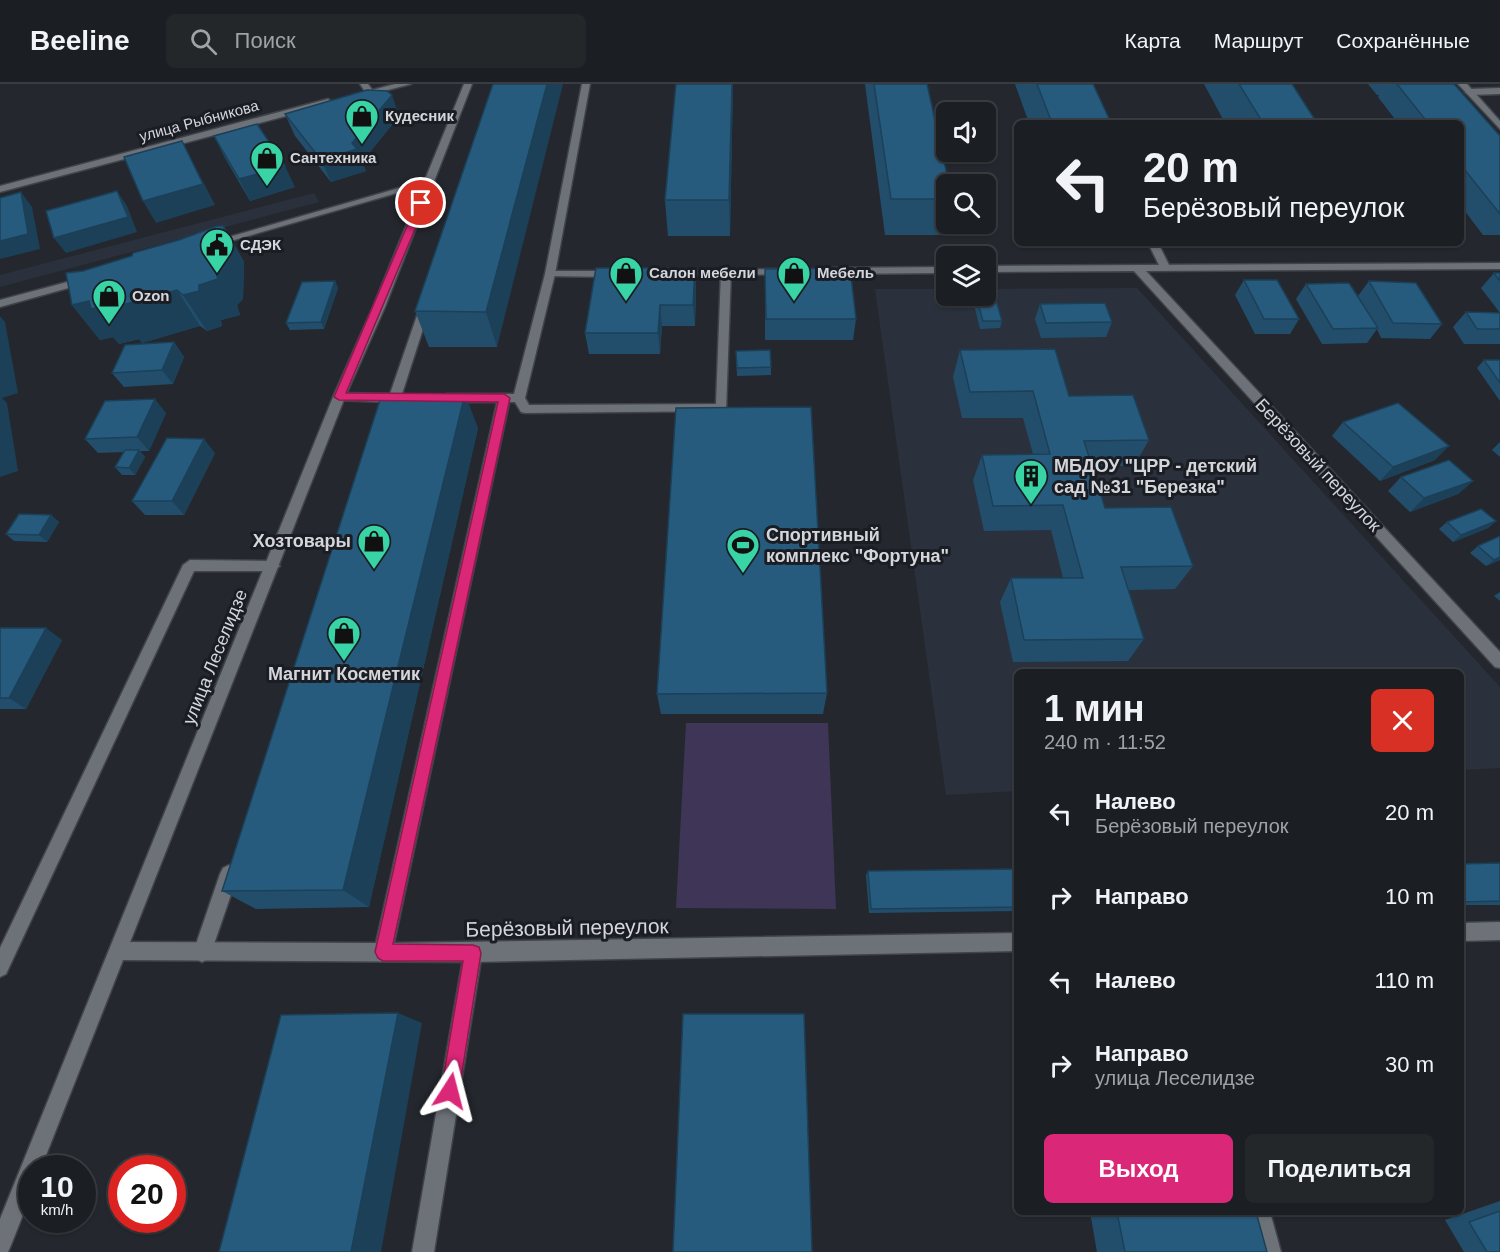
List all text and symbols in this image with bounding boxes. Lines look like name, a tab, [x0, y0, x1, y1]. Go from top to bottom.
search box	[166, 14, 586, 68]
text: Beeline	[30, 25, 130, 56]
icon: search	[187, 25, 220, 58]
text: Поиск	[235, 28, 296, 53]
text: Карта	[1125, 29, 1181, 52]
text: Маршрут	[1214, 29, 1303, 52]
text: Сохранённые	[1336, 29, 1470, 52]
street label: улица Рыбникова	[137, 96, 261, 145]
shop icon: Кудесник	[344, 98, 380, 145]
map controls	[936, 102, 996, 306]
button: sound	[936, 102, 996, 162]
place label: Кудесник	[385, 107, 454, 124]
shop icon: Сантехника	[249, 140, 285, 187]
icon: left	[1044, 144, 1122, 222]
text: 20 m	[1143, 144, 1239, 191]
place label: Сантехника	[290, 149, 377, 166]
button: search	[936, 174, 996, 234]
pin	[395, 177, 446, 228]
icon: arrive	[404, 186, 437, 219]
text: Берёзовый переулок	[1143, 193, 1404, 223]
public building icon: СДЭК	[199, 227, 235, 274]
place label: СДЭК	[240, 236, 282, 253]
button: layers	[936, 246, 996, 306]
shop icon: Салон мебели	[608, 255, 644, 302]
shop icon: Мебель	[776, 255, 812, 302]
place label: Салон мебели	[649, 264, 756, 281]
place label: Мебель	[817, 264, 874, 281]
shop icon: Ozon	[91, 278, 127, 325]
place label: Ozon	[132, 287, 170, 304]
street label: Берёзовый переулок	[1251, 394, 1385, 536]
place label: МБДОУ "ЦРР - детский сад №31 "Березка"	[1054, 456, 1257, 497]
building icon: МБДОУ "ЦРР - детский сад №31 "Березка"	[1013, 458, 1049, 505]
shop icon: Хозтовары	[356, 523, 392, 570]
place label: Спортивный комплекс "Фортуна"	[766, 525, 949, 566]
sports icon: Спортивный комплекс "Фортуна"	[725, 527, 761, 574]
place label: Хозтовары	[253, 531, 351, 551]
street label: улица Леселидзе	[179, 587, 251, 727]
shop icon: Магнит Косметик	[326, 615, 362, 662]
place label: Магнит Косметик	[268, 664, 421, 684]
text: 1 мин	[1044, 688, 1145, 729]
button: close	[1371, 689, 1434, 752]
text: 240 m · 11:52	[1044, 731, 1166, 753]
text: Налево	[1095, 789, 1176, 814]
icon: left	[1044, 797, 1077, 830]
text: 20 m	[1385, 800, 1434, 825]
text: Берёзовый переулок	[1095, 815, 1289, 837]
icon: right	[1044, 881, 1077, 914]
text: Направо	[1095, 884, 1189, 909]
text: 10 m	[1385, 884, 1434, 909]
street label: Берёзовый переулок	[465, 914, 670, 941]
icon: left	[1044, 965, 1077, 998]
text: Налево	[1095, 968, 1176, 993]
text: 110 m	[1374, 968, 1434, 993]
text: Направо	[1095, 1041, 1189, 1066]
icon: right	[1044, 1049, 1077, 1082]
text: 30 m	[1385, 1052, 1434, 1077]
position arrow	[418, 1059, 482, 1123]
text: улица Леселидзе	[1095, 1067, 1255, 1089]
button: Выход	[1044, 1134, 1233, 1203]
button: Поделиться	[1245, 1134, 1434, 1203]
speed limit sign: 20	[108, 1155, 186, 1233]
text: 10	[40, 1170, 74, 1203]
text: km/h	[41, 1201, 73, 1218]

